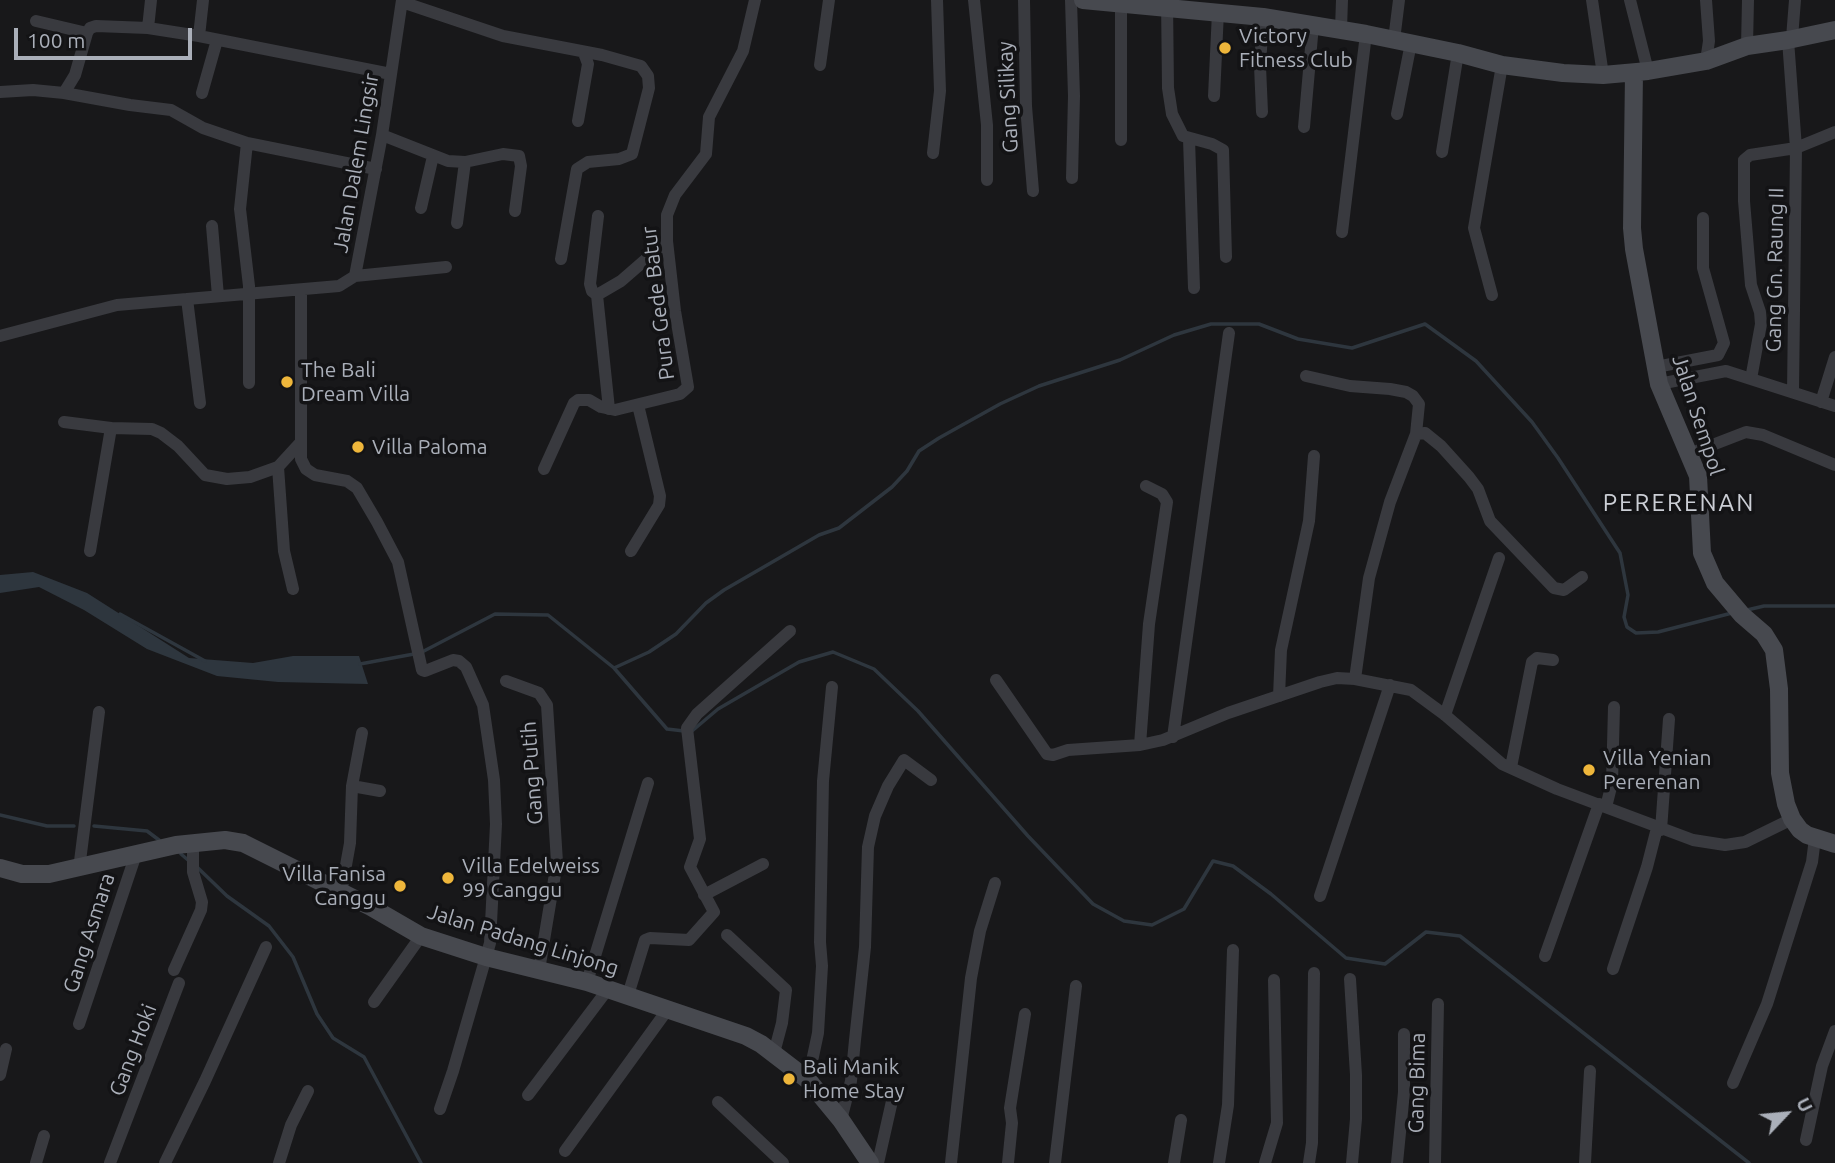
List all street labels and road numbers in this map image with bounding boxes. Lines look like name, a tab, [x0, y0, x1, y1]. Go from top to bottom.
street label: Gang Silikay	[992, 41, 1024, 153]
street label: Jalan Dalem Lingsir	[328, 71, 384, 255]
street label: Gang Gn. Raung II	[1761, 187, 1789, 353]
street label: Pura Gede Batur	[636, 225, 680, 381]
street label: Jalan Sempol	[1667, 352, 1729, 478]
street label: Gang Putih	[516, 721, 548, 825]
street label: Gang Asmara	[58, 870, 120, 996]
street label: Jalan Padang Linjong	[424, 899, 622, 981]
street label: Gang Hoki	[104, 1001, 162, 1099]
street label: Gang Bima	[1404, 1032, 1430, 1134]

